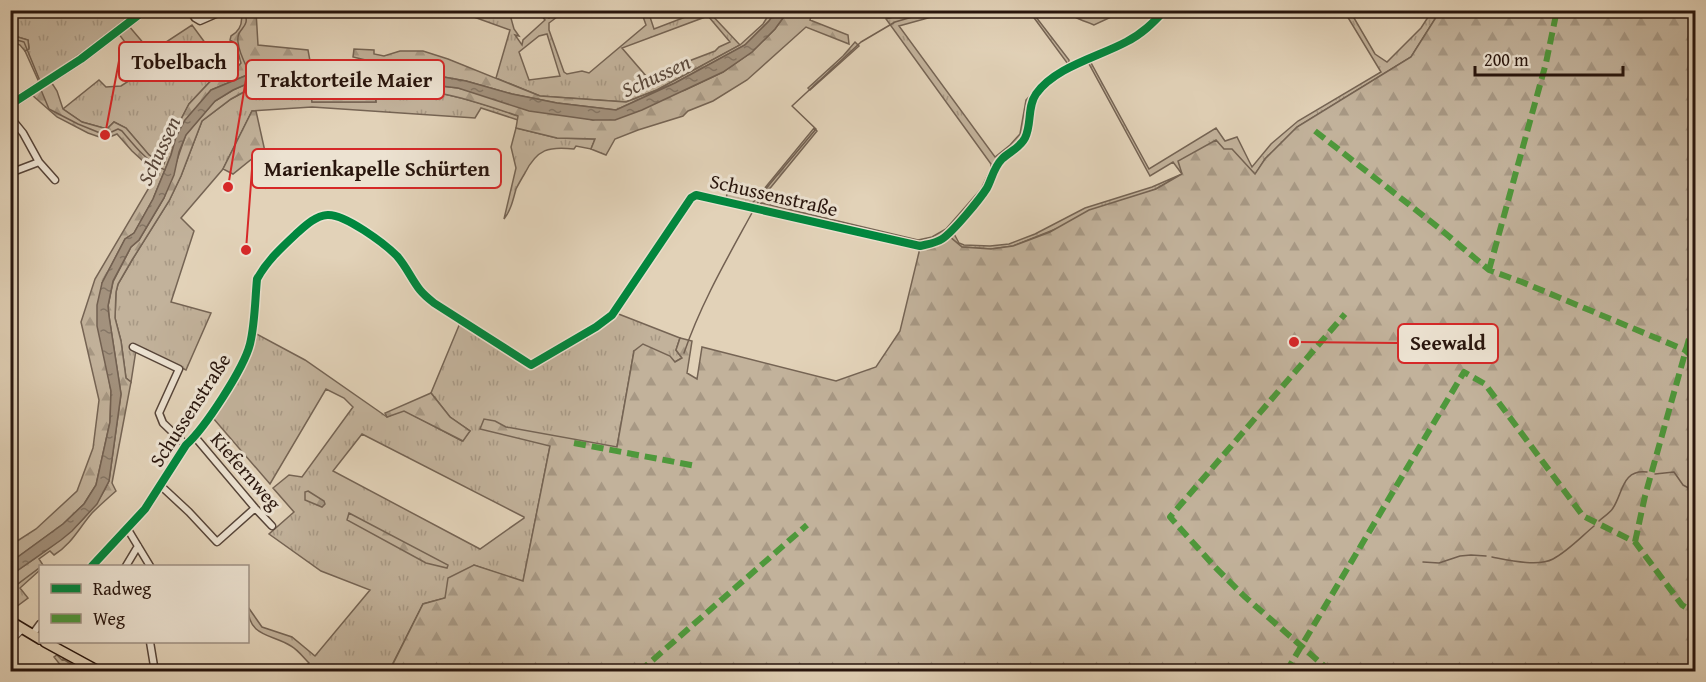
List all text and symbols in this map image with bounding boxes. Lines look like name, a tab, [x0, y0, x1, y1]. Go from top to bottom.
scale bar	[1475, 39, 1624, 77]
callout: Tobelbach	[119, 42, 238, 81]
text: Tobelbach	[131, 46, 227, 77]
water label: Schussen	[616, 46, 696, 105]
text: 200 m	[1484, 46, 1529, 73]
callout: Traktorteile Maier	[246, 60, 444, 99]
text: Traktorteile Maier	[258, 64, 433, 95]
water label: Schussen	[129, 111, 188, 190]
callout: Marienkapelle Schürten	[252, 149, 501, 188]
text: Marienkapelle Schürten	[264, 153, 490, 184]
street label: Schussenstraße	[707, 166, 841, 223]
callout: Seewald	[1398, 324, 1498, 363]
text: Seewald	[1410, 327, 1486, 358]
street label: Schussenstraße	[142, 347, 237, 472]
street label: Kiefernweg	[204, 425, 289, 516]
legend	[39, 565, 249, 643]
text: Radweg	[93, 575, 151, 602]
text: Weg	[93, 605, 125, 632]

